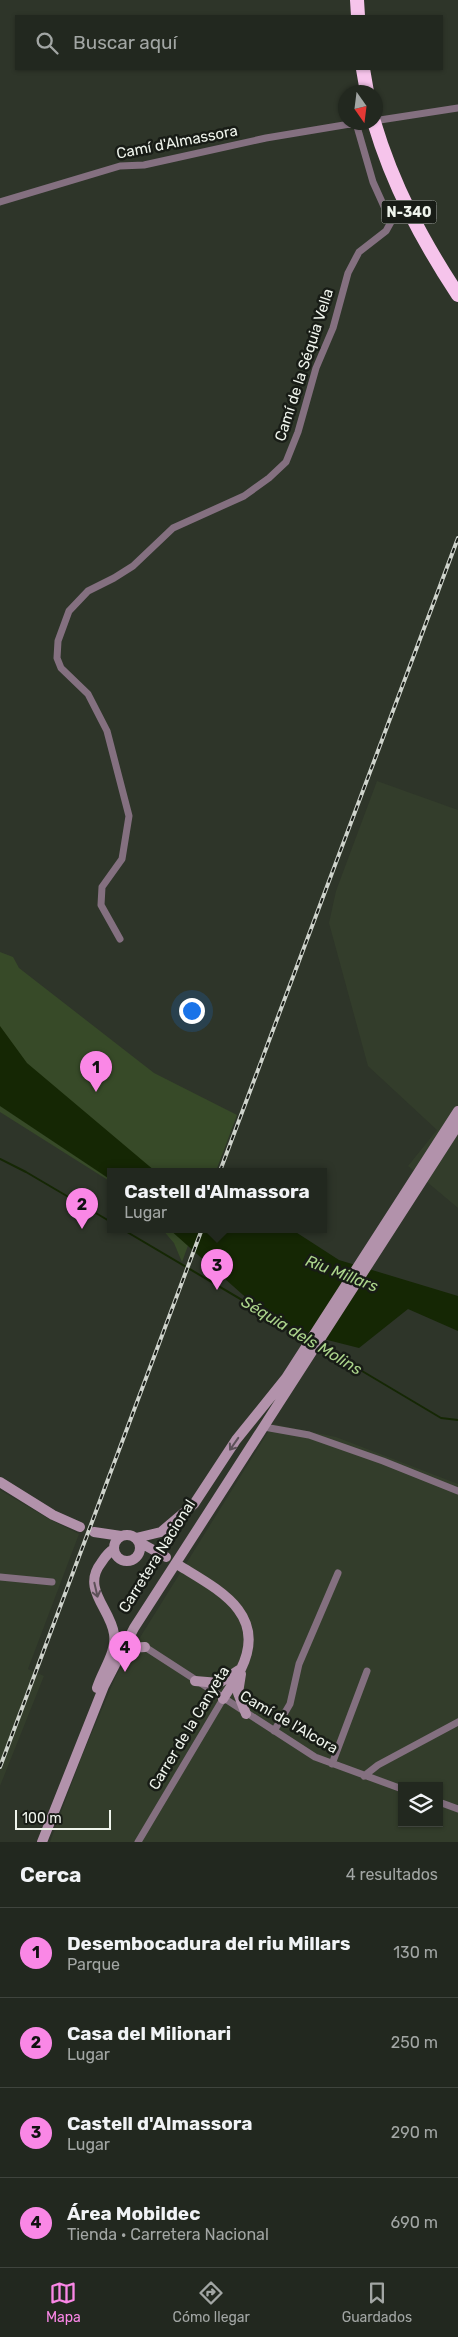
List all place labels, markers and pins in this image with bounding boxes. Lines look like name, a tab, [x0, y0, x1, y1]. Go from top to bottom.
pin: 1	[80, 1051, 112, 1092]
pin: 2	[66, 1188, 98, 1229]
pin: 3	[201, 1249, 233, 1290]
pin: 4	[109, 1631, 141, 1672]

